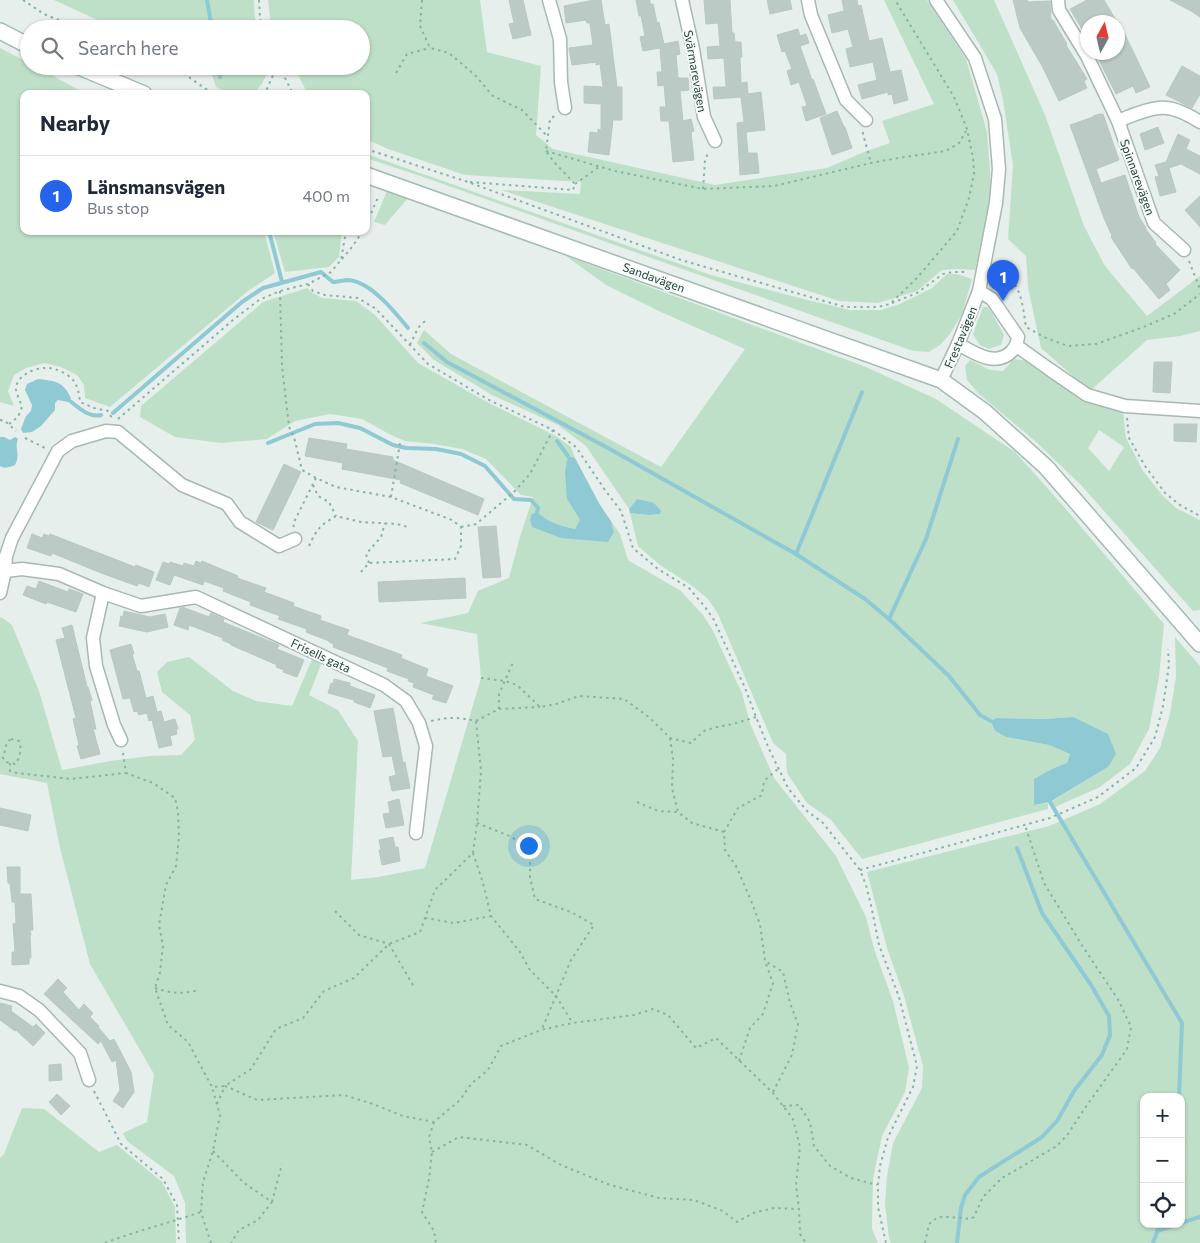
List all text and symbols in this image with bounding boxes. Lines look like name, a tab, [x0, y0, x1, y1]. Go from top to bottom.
north arrow	[1080, 15, 1125, 60]
search box	[20, 20, 370, 75]
street label: Svärmarevägen	[682, 29, 710, 113]
icon: search	[38, 34, 66, 62]
text: Search here	[78, 36, 178, 59]
text: Nearby	[40, 110, 110, 135]
street label: Spinnarevägen	[1118, 137, 1158, 217]
text: Länsmansvägen	[87, 175, 225, 198]
text: 1	[52, 186, 60, 205]
text: 400 m	[302, 186, 350, 205]
text: Bus stop	[87, 198, 149, 217]
street label: Sandavägen	[621, 259, 687, 295]
pin: 1	[987, 260, 1019, 301]
street label: Frestavägen	[941, 304, 979, 370]
street label: Frisells gata	[289, 635, 353, 675]
your location	[516, 833, 542, 859]
map controls	[1140, 1093, 1185, 1228]
button: +	[1140, 1093, 1185, 1138]
button: −	[1140, 1138, 1185, 1183]
button: locate	[1140, 1183, 1185, 1228]

